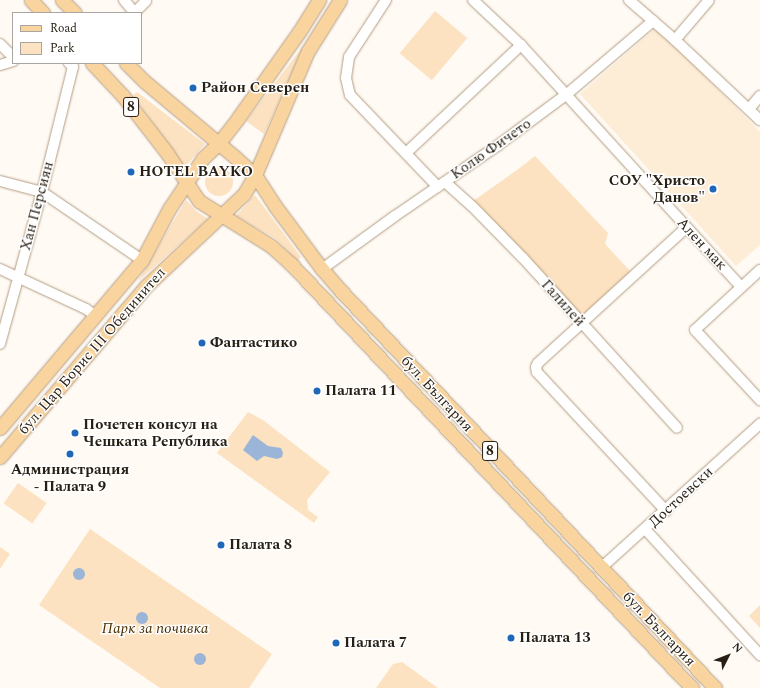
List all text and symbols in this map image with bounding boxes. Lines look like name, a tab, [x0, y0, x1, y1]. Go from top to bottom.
legend	[12, 12, 142, 64]
text: Road	[50, 19, 77, 38]
text: Park	[50, 39, 75, 58]
place label: Район Северен	[201, 79, 310, 97]
marker: Район Северен	[188, 83, 198, 93]
road number: 8	[123, 95, 139, 119]
street label: Колю Фичето	[447, 115, 535, 183]
street label: Хан Персиян	[16, 159, 58, 253]
place label: HOTEL BAYKO	[139, 163, 253, 181]
marker: HOTEL BAYKO	[126, 167, 136, 177]
place label: СОУ "Христо Данов"	[609, 171, 705, 206]
marker: СОУ "Христо Данов"	[708, 184, 718, 194]
street label: Ален мак	[673, 214, 731, 274]
street label: бул. Цар Борис III Обединител	[15, 264, 169, 438]
street label: Галилей	[537, 276, 589, 330]
place label: Фантастико	[210, 334, 297, 352]
marker: Фантастико	[197, 338, 207, 348]
street label: бул. България	[397, 352, 477, 436]
place label: Палата 11	[325, 382, 397, 400]
marker: Палата 11	[312, 386, 322, 396]
place label: Почетен консул на Чешката Република	[83, 415, 228, 450]
marker: Почетен консул на Чешката Република	[70, 428, 80, 438]
road number: 8	[482, 439, 498, 463]
marker: Администрация - Палата 9	[65, 449, 75, 459]
place label: Администрация - Палата 9	[11, 460, 129, 495]
street label: Достоевски	[645, 463, 717, 531]
place label: Палата 8	[229, 536, 292, 554]
marker: Палата 8	[216, 540, 226, 550]
street label: бул. България	[619, 588, 699, 670]
park label: Парк за почивка	[102, 620, 208, 638]
place label: Палата 13	[519, 629, 591, 647]
marker: Палата 13	[506, 633, 516, 643]
place label: Палата 7	[344, 634, 407, 652]
north arrow	[708, 636, 748, 676]
marker: Палата 7	[331, 638, 341, 648]
text: N	[728, 639, 747, 657]

